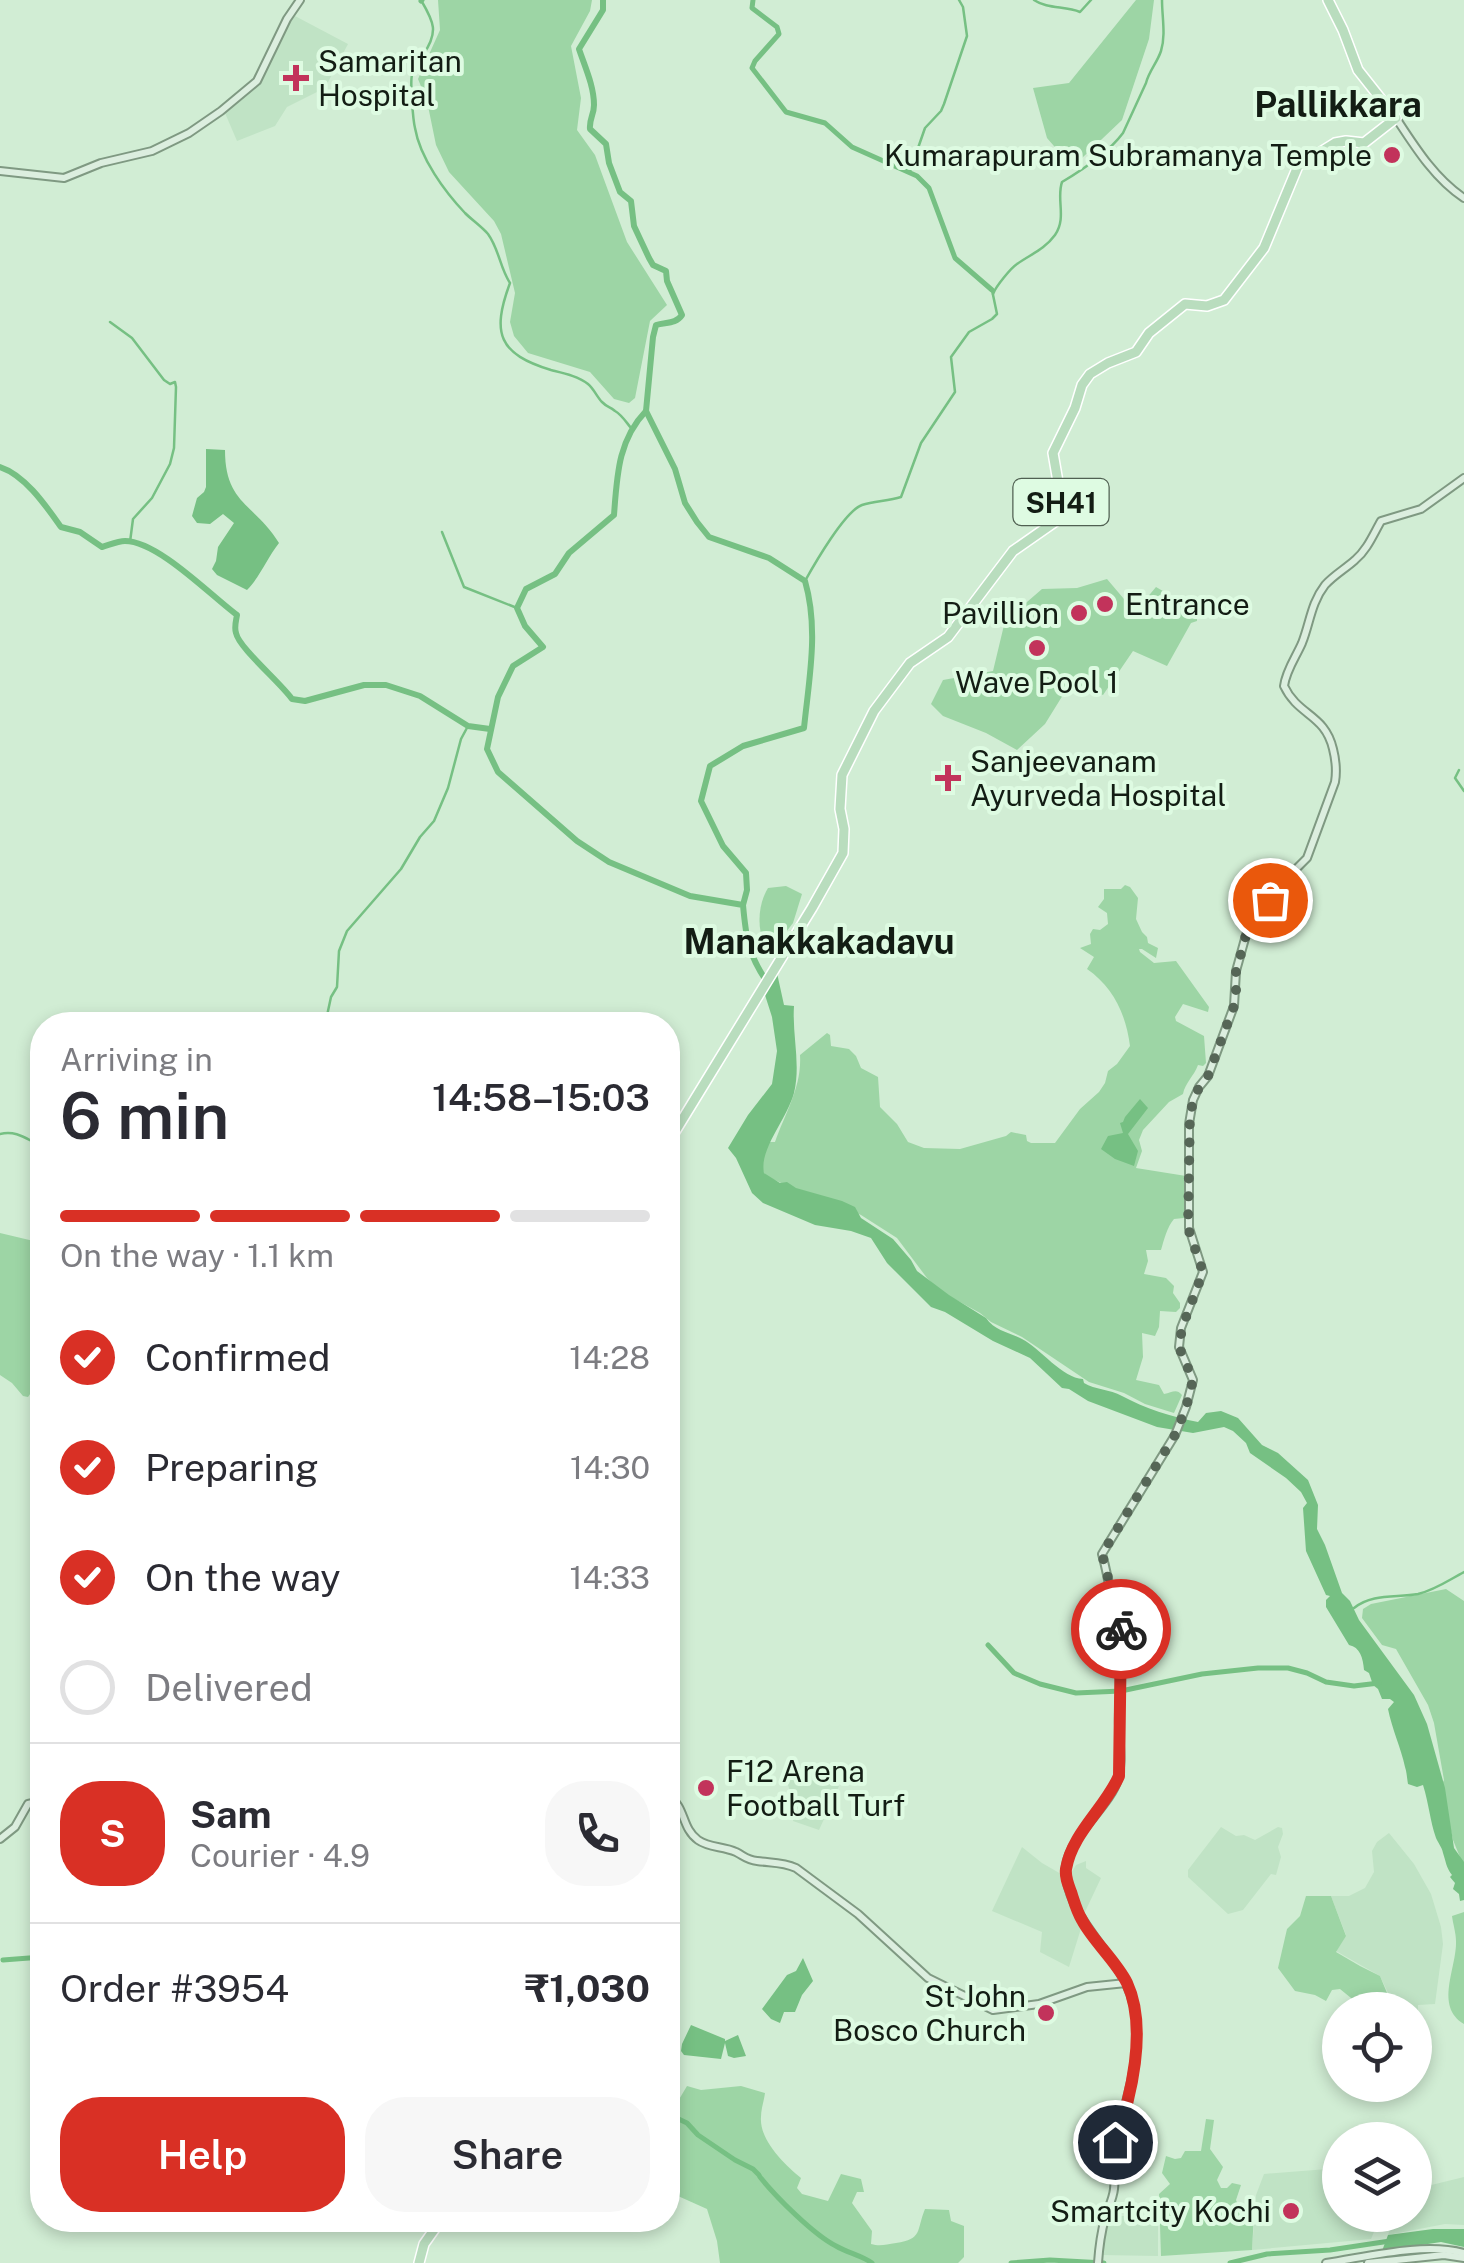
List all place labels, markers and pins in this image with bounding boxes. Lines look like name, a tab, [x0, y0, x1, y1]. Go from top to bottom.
place label: Samaritan Hospital	[318, 43, 462, 113]
marker: Samaritan Hospital	[283, 65, 309, 91]
place label: Kumarapuram Subramanya Temple	[884, 137, 1372, 173]
marker: Kumarapuram Subramanya Temple	[1381, 144, 1403, 166]
place label: Entrance	[1125, 586, 1250, 622]
marker: Entrance	[1094, 593, 1116, 615]
place label: Pavillion	[942, 595, 1059, 631]
marker: Pavillion	[1068, 602, 1090, 624]
marker: Wave Pool 1	[1026, 637, 1048, 659]
place label: Wave Pool 1	[955, 664, 1119, 700]
place label: Sanjeevanam Ayurveda Hospital	[970, 743, 1226, 813]
marker: Sanjeevanam Ayurveda Hospital	[935, 765, 961, 791]
pin	[1228, 858, 1313, 943]
place label: F12 Arena Football Turf	[726, 1753, 905, 1823]
marker: F12 Arena Football Turf	[695, 1777, 717, 1799]
place label: St John Bosco Church	[833, 1978, 1026, 2048]
marker: St John Bosco Church	[1035, 2002, 1057, 2024]
pin	[1073, 2100, 1158, 2185]
place label: Smartcity Kochi	[1050, 2193, 1271, 2229]
marker: Smartcity Kochi	[1280, 2200, 1302, 2222]

